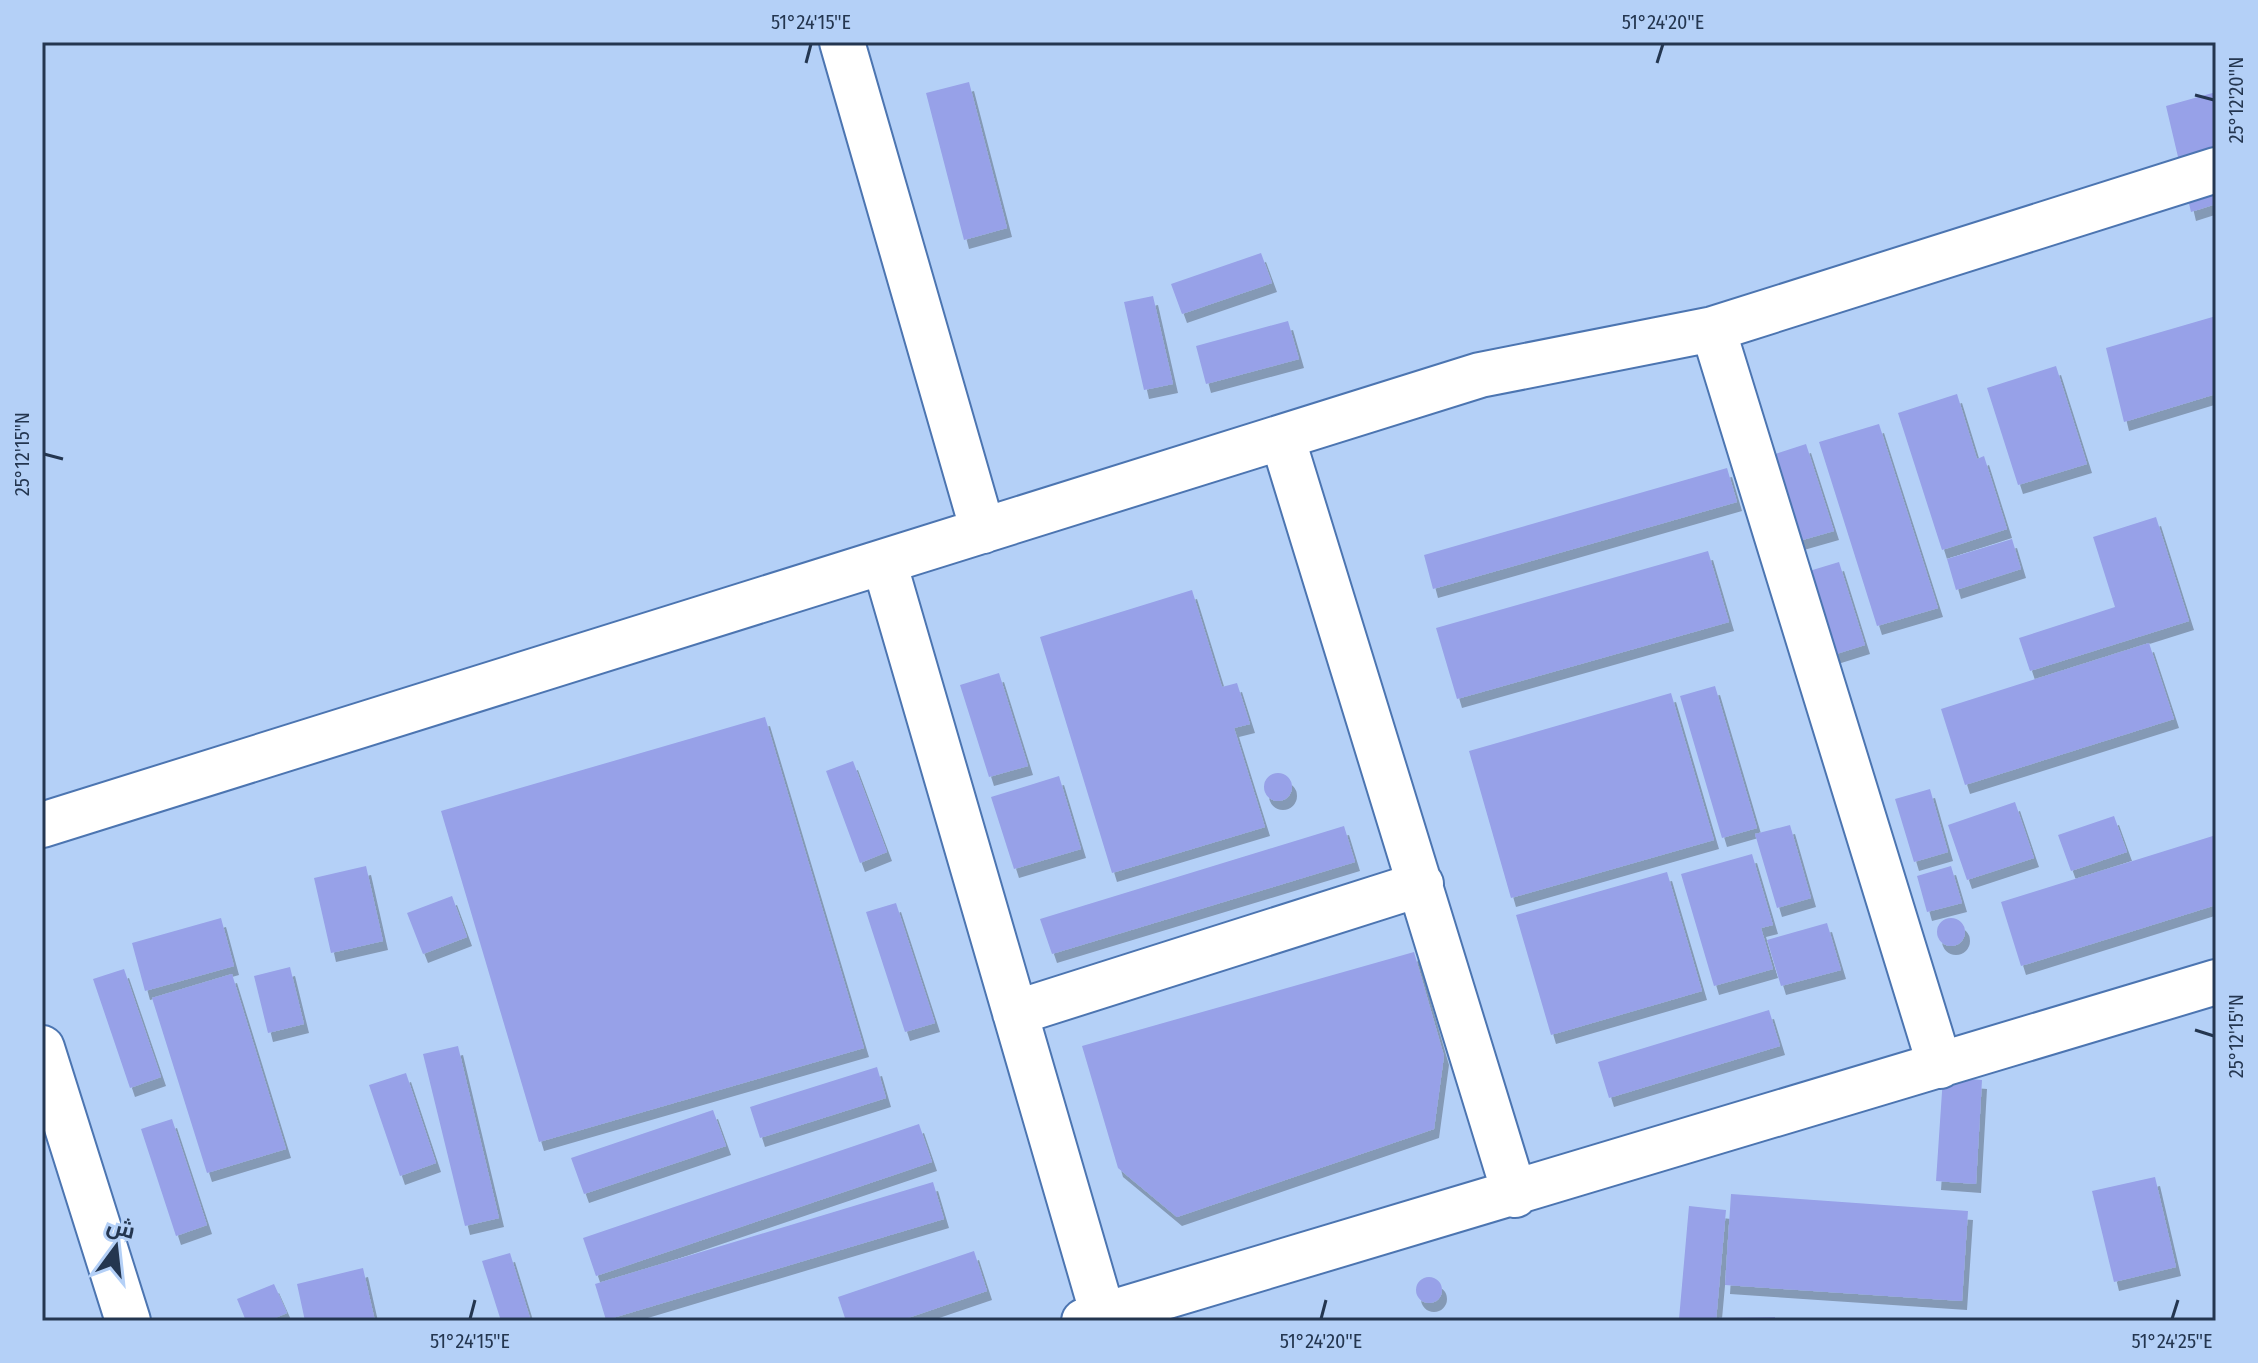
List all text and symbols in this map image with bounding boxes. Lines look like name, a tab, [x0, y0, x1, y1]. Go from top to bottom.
text: 51°24'15"E	[771, 10, 851, 34]
text: 51°24'20"E	[1622, 10, 1704, 34]
text: 25°12'20"N	[2224, 57, 2248, 143]
text: 25°12'15"N	[10, 412, 34, 496]
text: 25°12'15"N	[2224, 994, 2248, 1078]
north arrow	[76, 1207, 156, 1287]
text: ش	[104, 1211, 138, 1245]
text: 51°24'15"E	[430, 1329, 510, 1353]
text: 51°24'20"E	[1280, 1329, 1362, 1353]
text: 51°24'25"E	[2132, 1329, 2212, 1353]

